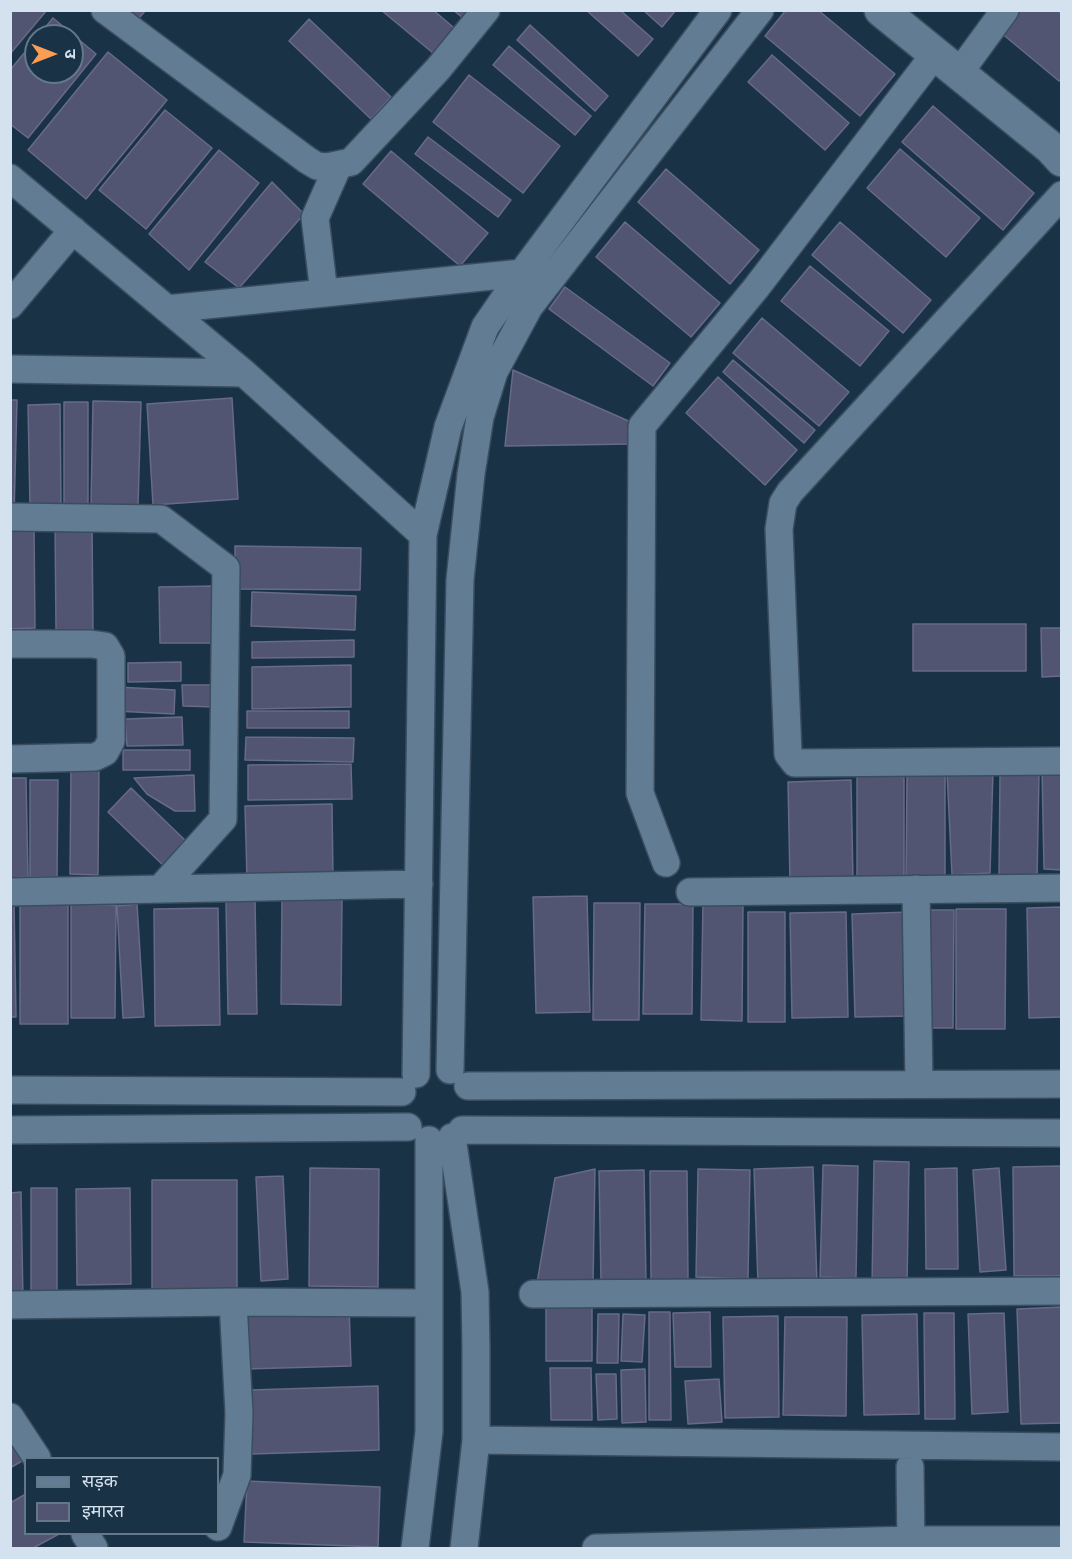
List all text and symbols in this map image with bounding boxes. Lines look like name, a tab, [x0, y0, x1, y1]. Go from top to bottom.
north arrow	[24, 24, 84, 84]
text: उ	[61, 49, 80, 59]
legend	[24, 1457, 219, 1535]
text: सड़क	[82, 1470, 118, 1492]
text: इमारत	[82, 1500, 124, 1522]

